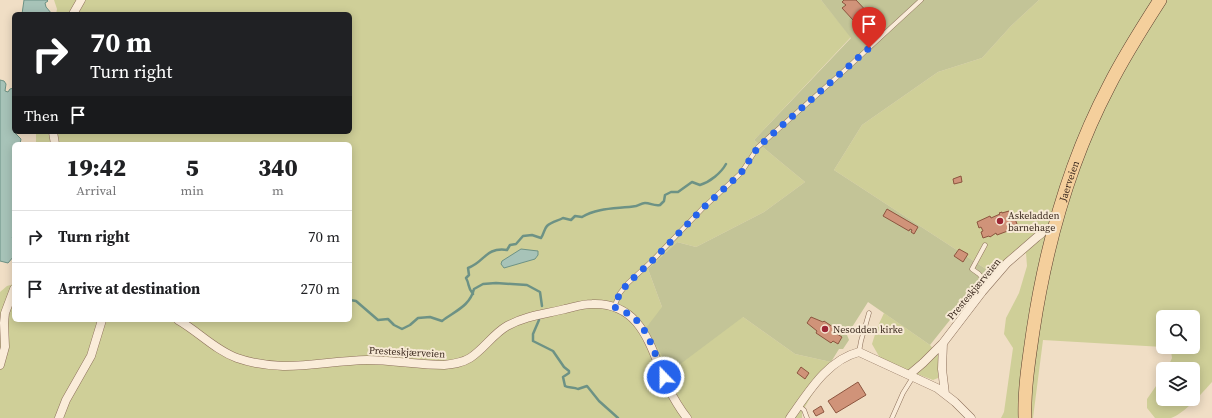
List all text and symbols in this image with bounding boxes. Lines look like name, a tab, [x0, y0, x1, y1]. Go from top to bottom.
pin	[852, 7.0, 886, 48]
icon: arrive	[858, 13, 880, 35]
text: 70 m	[90, 23, 152, 61]
icon: right	[24, 28, 76, 80]
text: Turn right	[90, 59, 172, 84]
icon: arrive	[67, 104, 89, 126]
text: Then	[24, 105, 59, 126]
text: 19:42	[66, 151, 126, 184]
text: 5	[186, 151, 199, 184]
text: 340	[258, 151, 298, 184]
street label: Jaerveien	[1056, 159, 1082, 204]
text: Arrival	[76, 182, 116, 199]
text: min	[180, 182, 204, 199]
text: m	[272, 182, 284, 199]
place label: Askeladden barnehage	[1008, 209, 1060, 234]
marker: Askeladden barnehage	[995, 216, 1005, 226]
icon: right	[24, 226, 46, 248]
text: Turn right	[58, 226, 130, 247]
text: 70 m	[308, 226, 340, 247]
street label: Presteskjærveien	[944, 256, 1004, 322]
icon: arrive	[24, 278, 46, 300]
text: Arrive at destination	[58, 278, 200, 299]
text: 270 m	[300, 278, 340, 299]
map controls	[1156, 310, 1200, 406]
button: search	[1156, 310, 1200, 354]
place label: Nesodden kirke	[833, 323, 903, 336]
marker: Nesodden kirke	[820, 324, 830, 334]
street label: Presteskjærveien	[368, 344, 446, 360]
position arrow	[643, 356, 685, 398]
button: layers	[1156, 362, 1200, 406]

